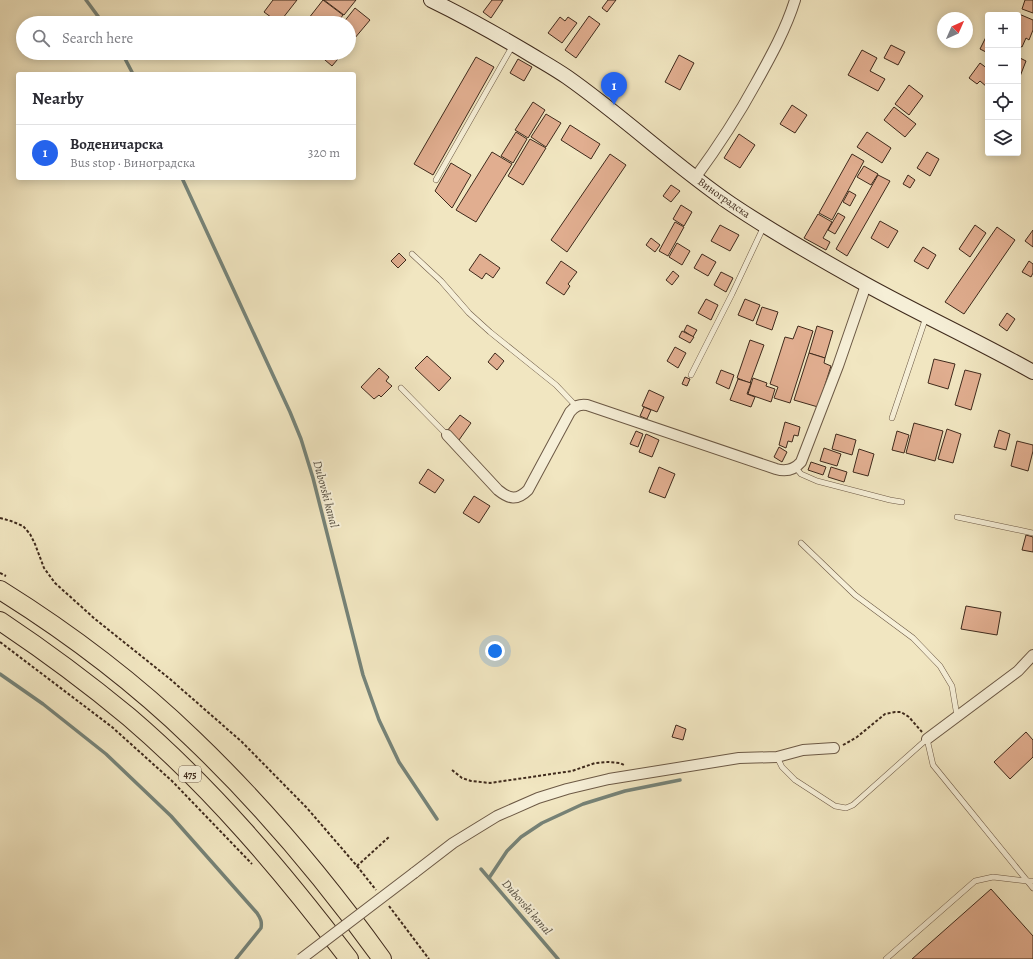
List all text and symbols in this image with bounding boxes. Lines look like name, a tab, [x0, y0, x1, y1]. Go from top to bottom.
north arrow	[937, 12, 973, 48]
map controls	[985, 12, 1021, 156]
button: +	[985, 12, 1021, 48]
search box	[16, 16, 356, 60]
icon: search	[30, 27, 52, 49]
text: Search here	[62, 28, 133, 48]
button: −	[985, 48, 1021, 84]
pin: 1	[601, 72, 627, 105]
button: locate	[985, 84, 1021, 120]
text: Nearby	[32, 87, 83, 110]
button: layers	[985, 120, 1021, 156]
text: Воденичарска	[70, 134, 164, 154]
text: 1	[43, 144, 47, 161]
text: 320 m	[308, 144, 340, 161]
text: Bus stop · Виноградска	[70, 154, 195, 171]
street label: Виноградска	[695, 174, 754, 222]
water label: Dubovski kanal	[309, 459, 343, 529]
your location	[485, 641, 505, 661]
road number: 475	[179, 766, 201, 782]
water label: Dubovski kanal	[498, 876, 556, 938]

